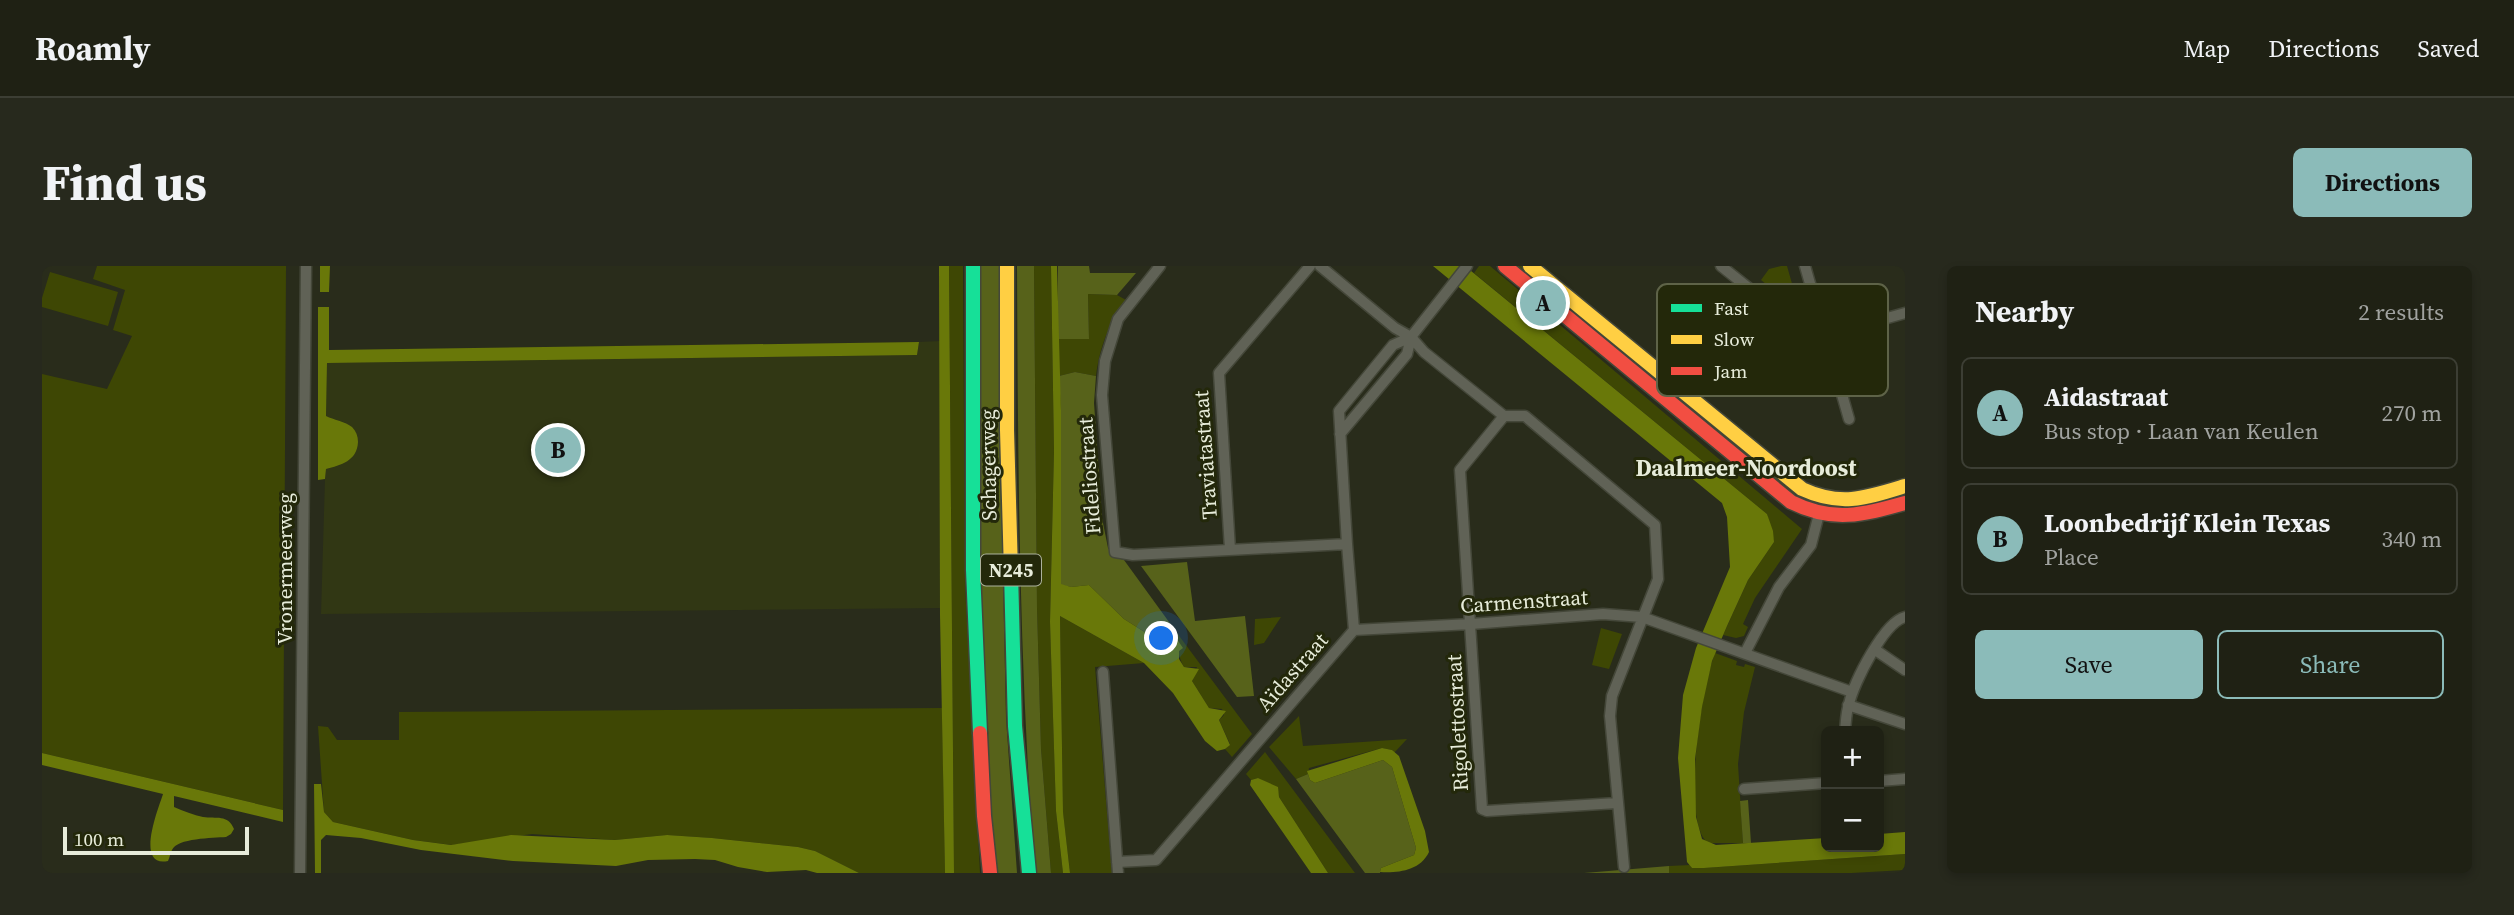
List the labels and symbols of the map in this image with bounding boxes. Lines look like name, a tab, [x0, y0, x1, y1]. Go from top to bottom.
pin: A	[1520, 277, 1566, 329]
legend	[1657, 284, 1888, 396]
text: Fast	[1714, 295, 1749, 321]
text: Slow	[1714, 326, 1755, 352]
text: Jam	[1713, 358, 1747, 384]
street label: Traviatastraat	[1186, 390, 1224, 520]
street label: Schagerweg	[973, 409, 1003, 521]
street label: Fideliostraat	[1070, 416, 1108, 536]
pin: B	[535, 424, 581, 476]
district label: Daalmeer-Noordoost	[1635, 452, 1857, 484]
street label: Vronermeerweg	[270, 493, 299, 645]
road number: N245	[981, 554, 1041, 586]
street label: Carmenstraat	[1459, 582, 1589, 620]
your location	[1144, 621, 1178, 655]
street label: Aïdastraat	[1250, 626, 1334, 718]
street label: Rigolettostraat	[1439, 654, 1475, 792]
scale bar	[63, 824, 248, 856]

